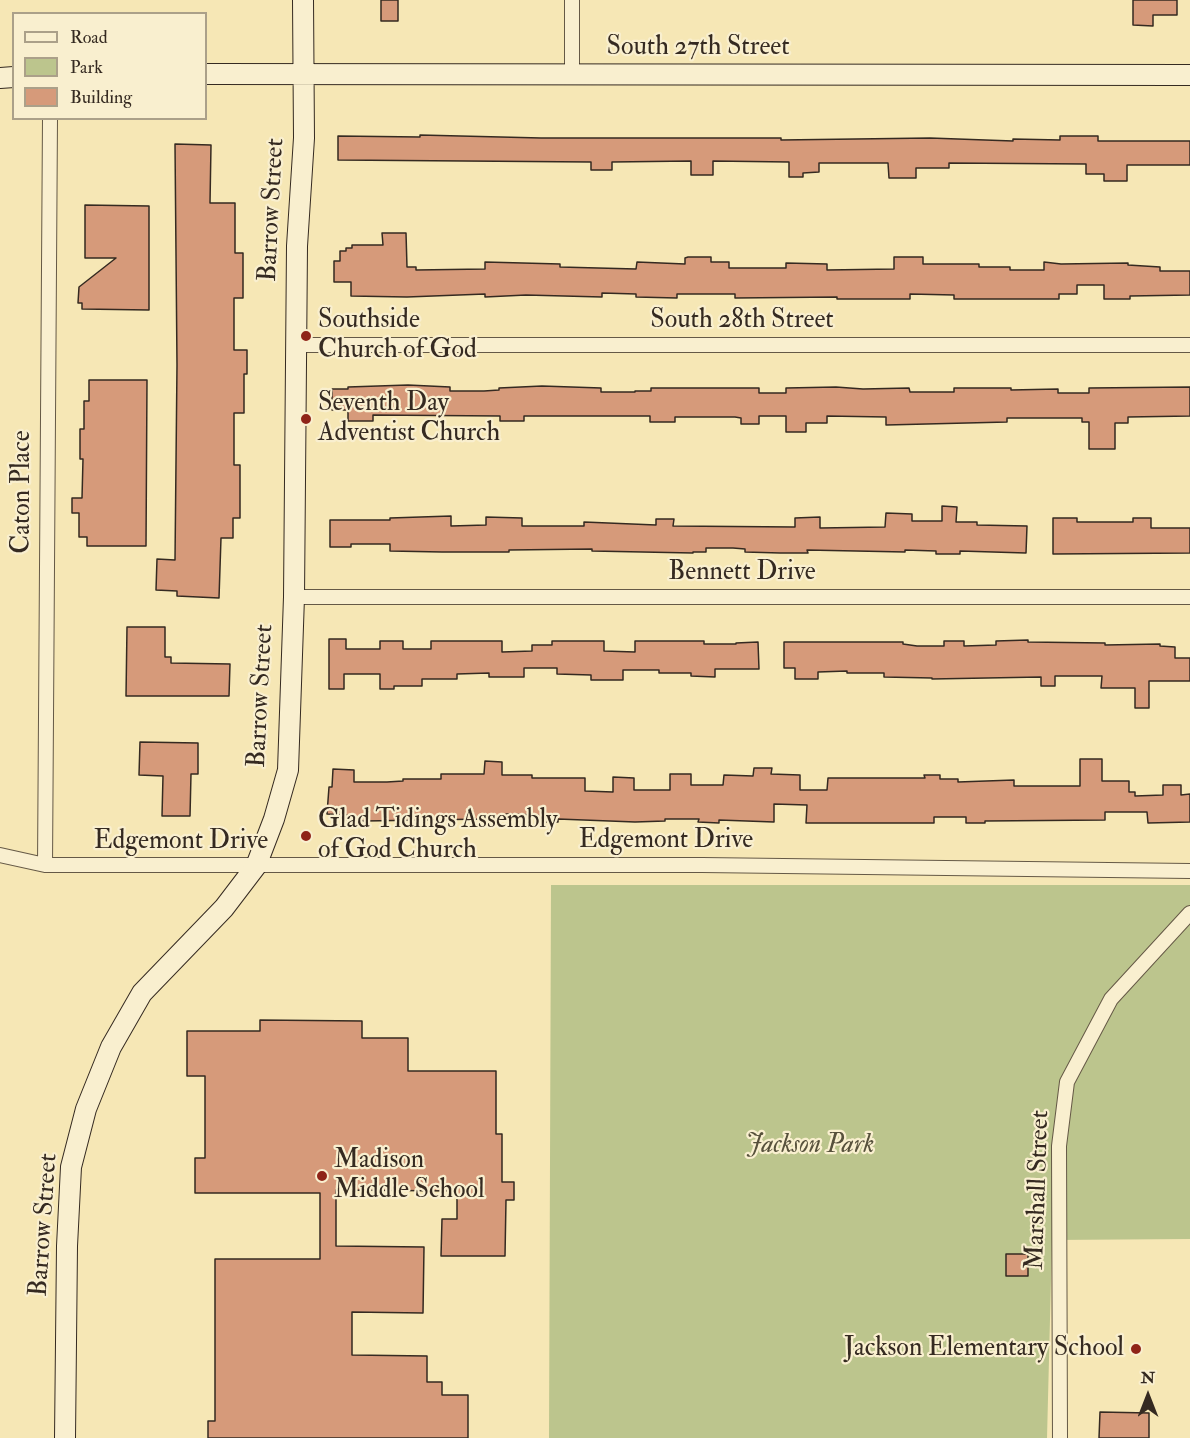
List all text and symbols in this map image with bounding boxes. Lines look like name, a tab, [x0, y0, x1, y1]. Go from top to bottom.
legend	[12, 12, 207, 120]
text: Road	[70, 26, 108, 49]
street label: South 27th Street	[606, 32, 790, 64]
text: Park	[70, 56, 103, 79]
text: Building	[70, 86, 132, 109]
street label: Barrow Street	[254, 138, 292, 282]
place label: Southside Church of God	[318, 305, 477, 366]
street label: South 28th Street	[650, 305, 834, 337]
marker: Southside Church of God	[299, 329, 313, 343]
place label: Seventh Day Adventist Church	[318, 388, 500, 449]
marker: Seventh Day Adventist Church	[299, 412, 313, 426]
street label: Caton Place	[7, 430, 39, 554]
street label: Bennett Drive	[668, 557, 816, 589]
street label: Barrow Street	[243, 624, 281, 768]
place label: Glad Tidings Assembly of God Church	[318, 805, 557, 867]
street label: Edgemont Drive	[579, 825, 753, 857]
street label: Edgemont Drive	[94, 826, 268, 858]
marker: Glad Tidings Assembly of God Church	[299, 829, 313, 843]
street label: Marshall Street	[1021, 1110, 1057, 1270]
park label: Jackson Park	[746, 1130, 874, 1162]
place label: Madison Middle School	[334, 1145, 485, 1206]
street label: Barrow Street	[24, 1152, 66, 1298]
marker: Madison Middle School	[315, 1169, 329, 1183]
place label: Jackson Elementary School	[844, 1333, 1124, 1365]
marker: Jackson Elementary School	[1129, 1342, 1143, 1356]
north arrow	[1118, 1366, 1178, 1426]
text: N	[1141, 1368, 1155, 1388]

